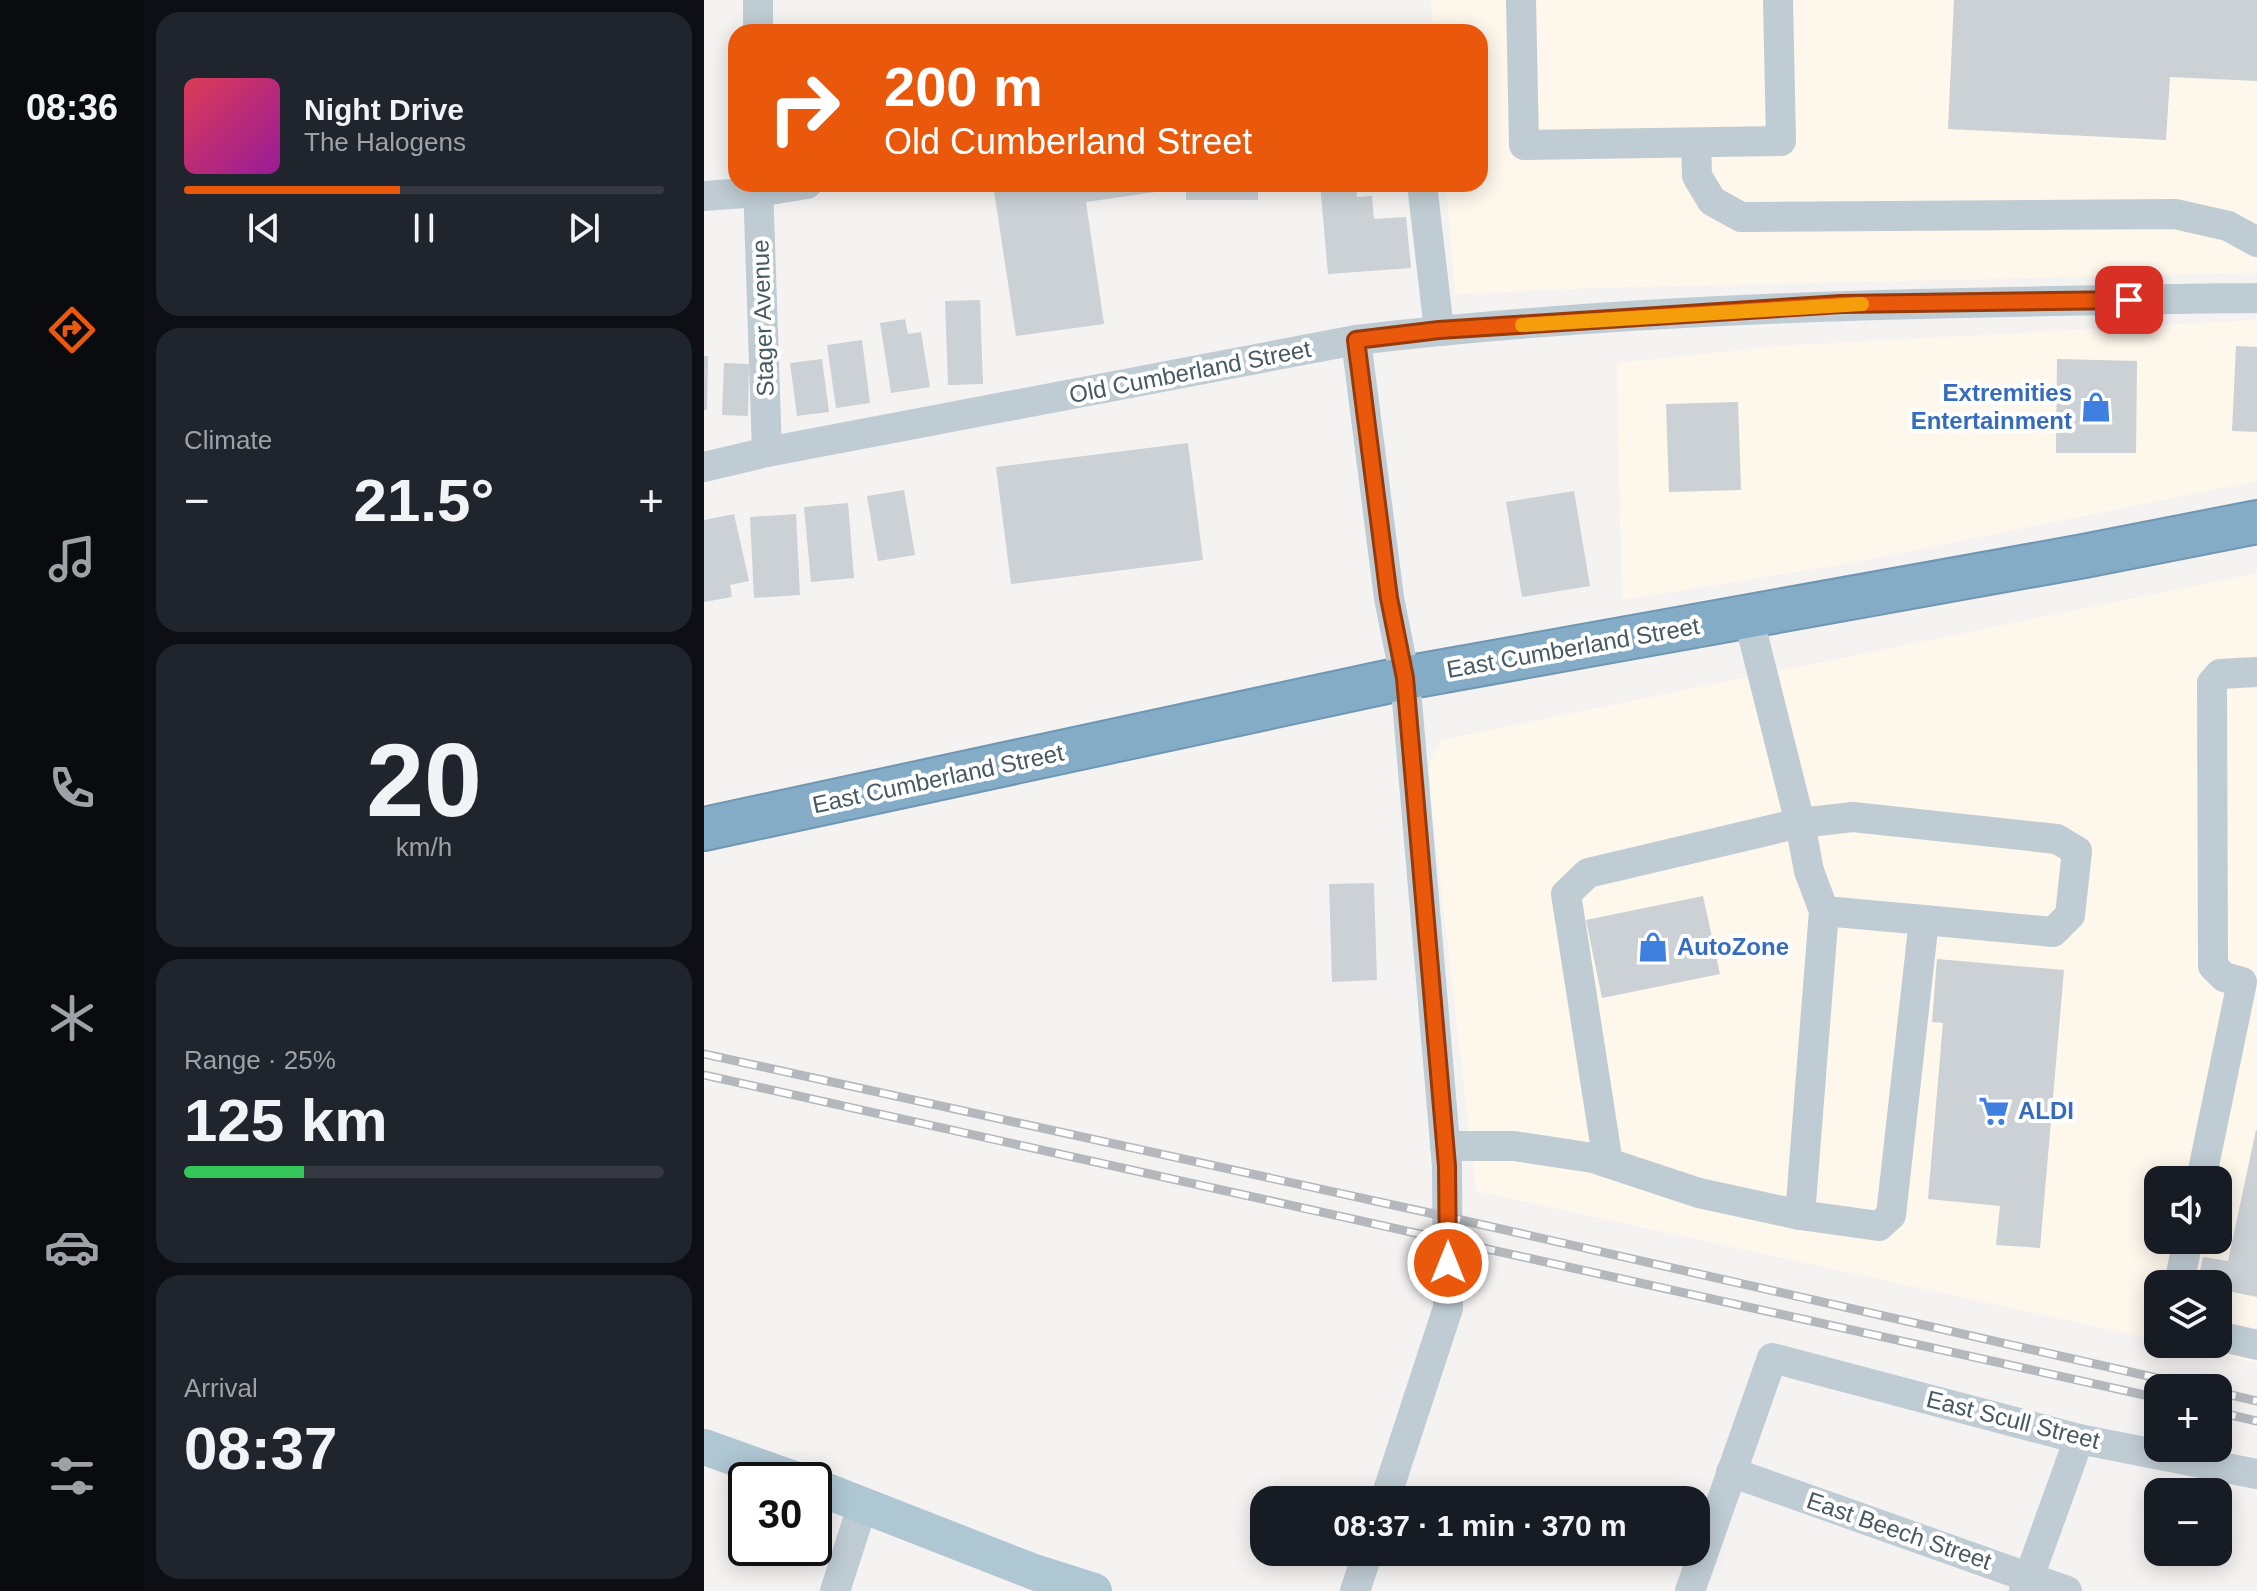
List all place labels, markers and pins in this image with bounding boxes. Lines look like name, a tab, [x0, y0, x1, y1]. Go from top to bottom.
pin	[2095, 266, 2163, 334]
place label: Extremities Entertainment	[1911, 379, 2072, 434]
shop icon: Extremities Entertainment	[2079, 390, 2113, 424]
shop icon: AutoZone	[1636, 930, 1670, 964]
place label: AutoZone	[1677, 933, 1789, 960]
supermarket icon: ALDI	[1977, 1094, 2011, 1128]
place label: ALDI	[2018, 1097, 2074, 1124]

